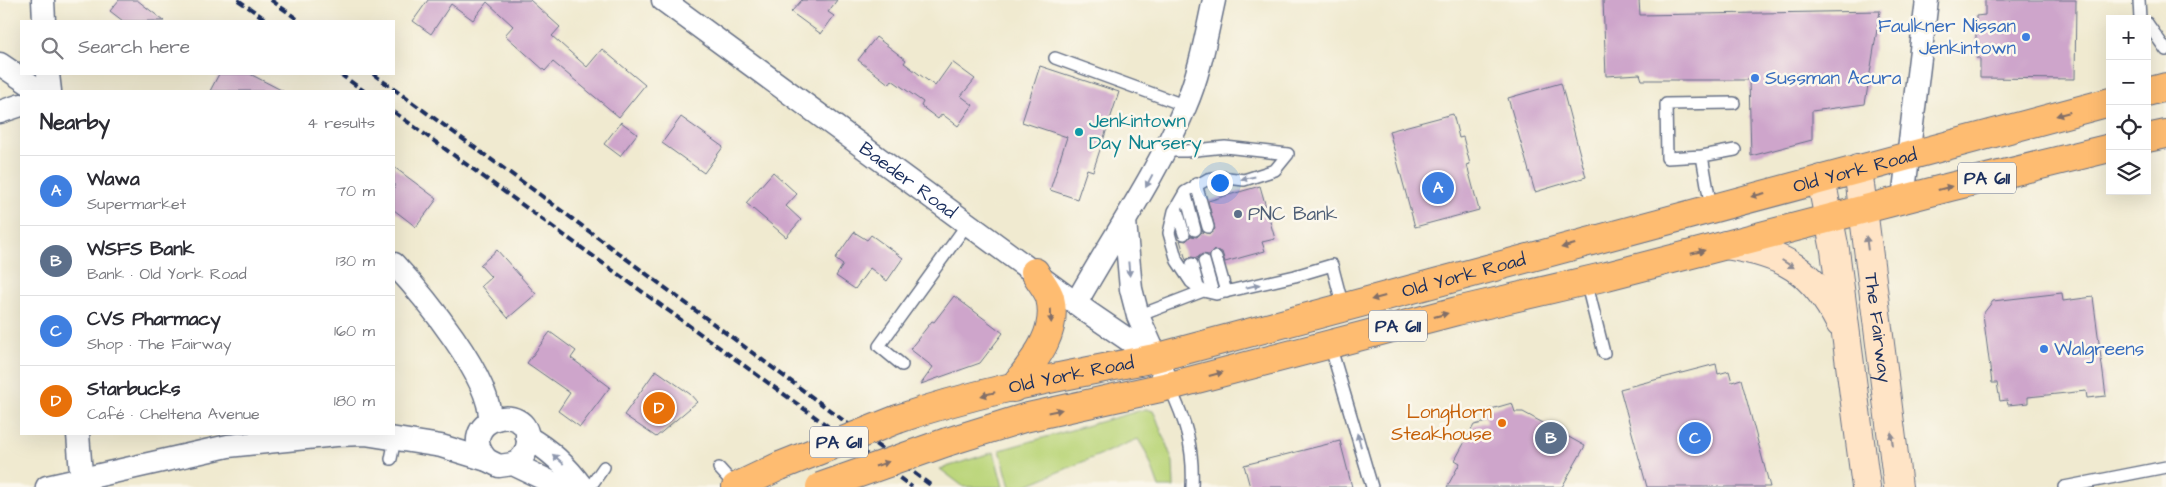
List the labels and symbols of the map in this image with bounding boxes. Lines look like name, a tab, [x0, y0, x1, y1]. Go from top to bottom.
place label: Faulkner Nissan Jenkintown	[1878, 13, 2016, 62]
marker: Faulkner Nissan Jenkintown	[2020, 31, 2032, 43]
place label: Sussman Acura	[1765, 65, 1902, 92]
marker: Sussman Acura	[1749, 72, 1761, 84]
place label: Jenkintown Day Nursery	[1089, 108, 1202, 158]
one-way arrow	[2055, 111, 2070, 119]
marker: Jenkintown Day Nursery	[1073, 126, 1085, 138]
street label: Baeder Road	[854, 135, 963, 225]
street label: Old York Road	[1790, 141, 1920, 200]
road number: PA 611	[1958, 162, 2016, 194]
pin: A	[1422, 169, 1454, 207]
your location	[1207, 170, 1233, 196]
one-way arrow	[1145, 174, 1153, 188]
one-way arrow	[1240, 174, 1256, 182]
one-way arrow	[1937, 184, 1952, 192]
one-way arrow	[1751, 191, 1766, 199]
place label: PNC Bank	[1248, 201, 1338, 228]
marker: PNC Bank	[1232, 208, 1244, 220]
one-way arrow	[1863, 234, 1871, 250]
one-way arrow	[1561, 243, 1576, 251]
street label: Old York Road	[1399, 246, 1529, 305]
one-way arrow	[1690, 248, 1705, 256]
one-way arrow	[1782, 259, 1795, 268]
one-way arrow	[1125, 262, 1133, 278]
street label: The Fairway	[1858, 271, 1898, 385]
one-way arrow	[1245, 282, 1260, 290]
one-way arrow	[1370, 294, 1385, 302]
one-way arrow	[1047, 309, 1055, 325]
road number: PA 611	[1369, 310, 1427, 342]
one-way arrow	[1434, 311, 1449, 319]
place label: Walgreens	[2054, 336, 2144, 364]
marker: Walgreens	[2038, 343, 2050, 355]
street label: Old York Road	[1006, 349, 1137, 401]
one-way arrow	[1209, 370, 1224, 378]
pin: D	[643, 389, 675, 427]
one-way arrow	[980, 390, 995, 398]
place label: LongHorn Steakhouse	[1391, 399, 1492, 448]
one-way arrow	[1047, 407, 1063, 415]
marker: LongHorn Steakhouse	[1496, 417, 1508, 429]
pin: B	[1535, 419, 1567, 457]
pin: C	[1679, 419, 1711, 457]
road number: PA 611	[810, 427, 868, 458]
one-way arrow	[1888, 430, 1896, 446]
one-way arrow	[1355, 433, 1363, 448]
one-way arrow	[552, 453, 564, 465]
one-way arrow	[875, 460, 890, 468]

